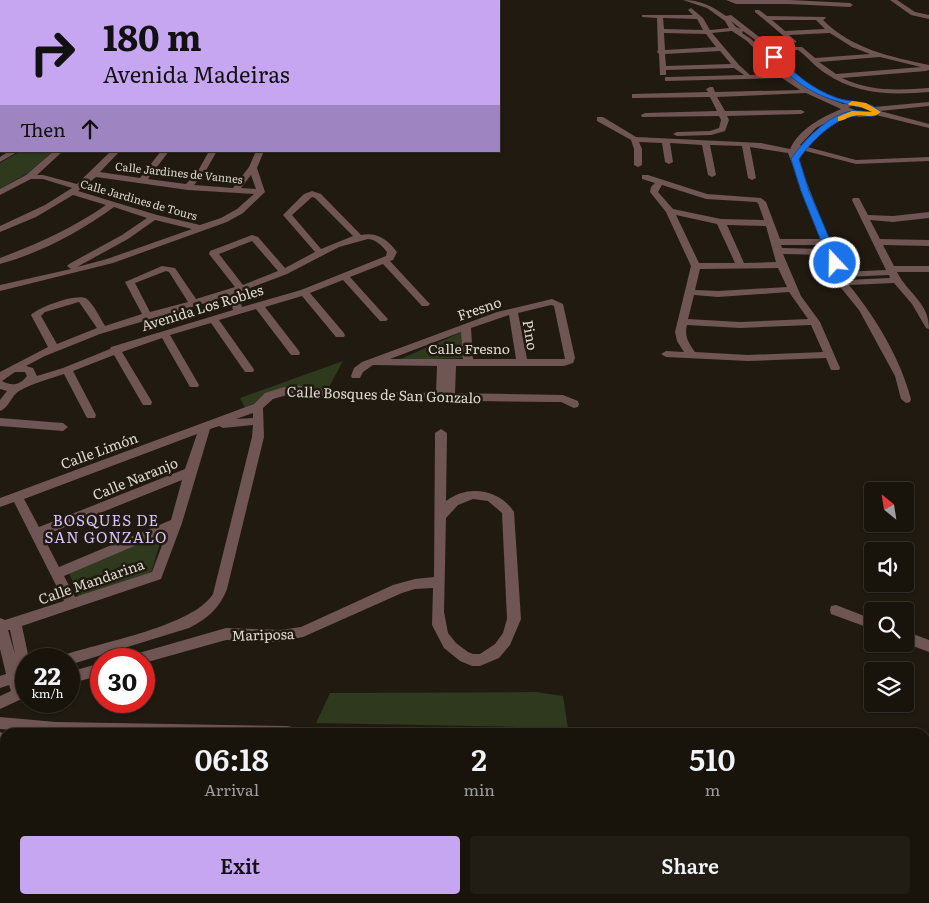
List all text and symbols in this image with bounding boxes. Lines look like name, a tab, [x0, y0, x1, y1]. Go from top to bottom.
text: 180 m	[103, 10, 202, 62]
icon: right	[20, 20, 85, 85]
pin	[753, 36, 795, 78]
icon: arrive	[760, 43, 788, 71]
text: Avenida Madeiras	[103, 57, 290, 90]
text: Then	[20, 115, 66, 143]
icon: ahead	[76, 115, 104, 143]
street label: Calle Jardines de Vannes	[114, 157, 244, 187]
street label: Calle Jardines de Tours	[79, 175, 199, 223]
position arrow	[808, 236, 860, 288]
street label: Avenida Los Robles	[138, 279, 266, 335]
street label: Fresno	[454, 291, 504, 325]
street label: Pino	[519, 318, 543, 352]
street label: Calle Fresno	[428, 338, 510, 358]
street label: Calle Bosques de San Gonzalo	[286, 381, 482, 407]
street label: Calle Limón	[58, 427, 140, 473]
street label: Calle Naranjo	[89, 452, 181, 504]
north arrow	[864, 482, 914, 532]
map controls	[864, 482, 914, 712]
district label: BOSQUES DE SAN GONZALO	[45, 508, 167, 548]
button: sound	[864, 542, 914, 592]
street label: Calle Mandarina	[35, 553, 147, 609]
button: search	[864, 602, 914, 652]
street label: Mariposa	[231, 623, 295, 645]
speed limit sign: 30	[90, 648, 155, 713]
text: 22	[34, 656, 61, 693]
button: layers	[864, 662, 914, 712]
text: km/h	[32, 684, 63, 702]
text: 06:18	[194, 736, 269, 780]
text: 2	[471, 736, 487, 780]
text: 510	[689, 736, 736, 780]
text: Arrival	[204, 777, 259, 801]
text: min	[463, 777, 495, 801]
text: m	[705, 777, 720, 801]
button: Exit	[20, 836, 460, 894]
button: Share	[470, 836, 910, 894]

